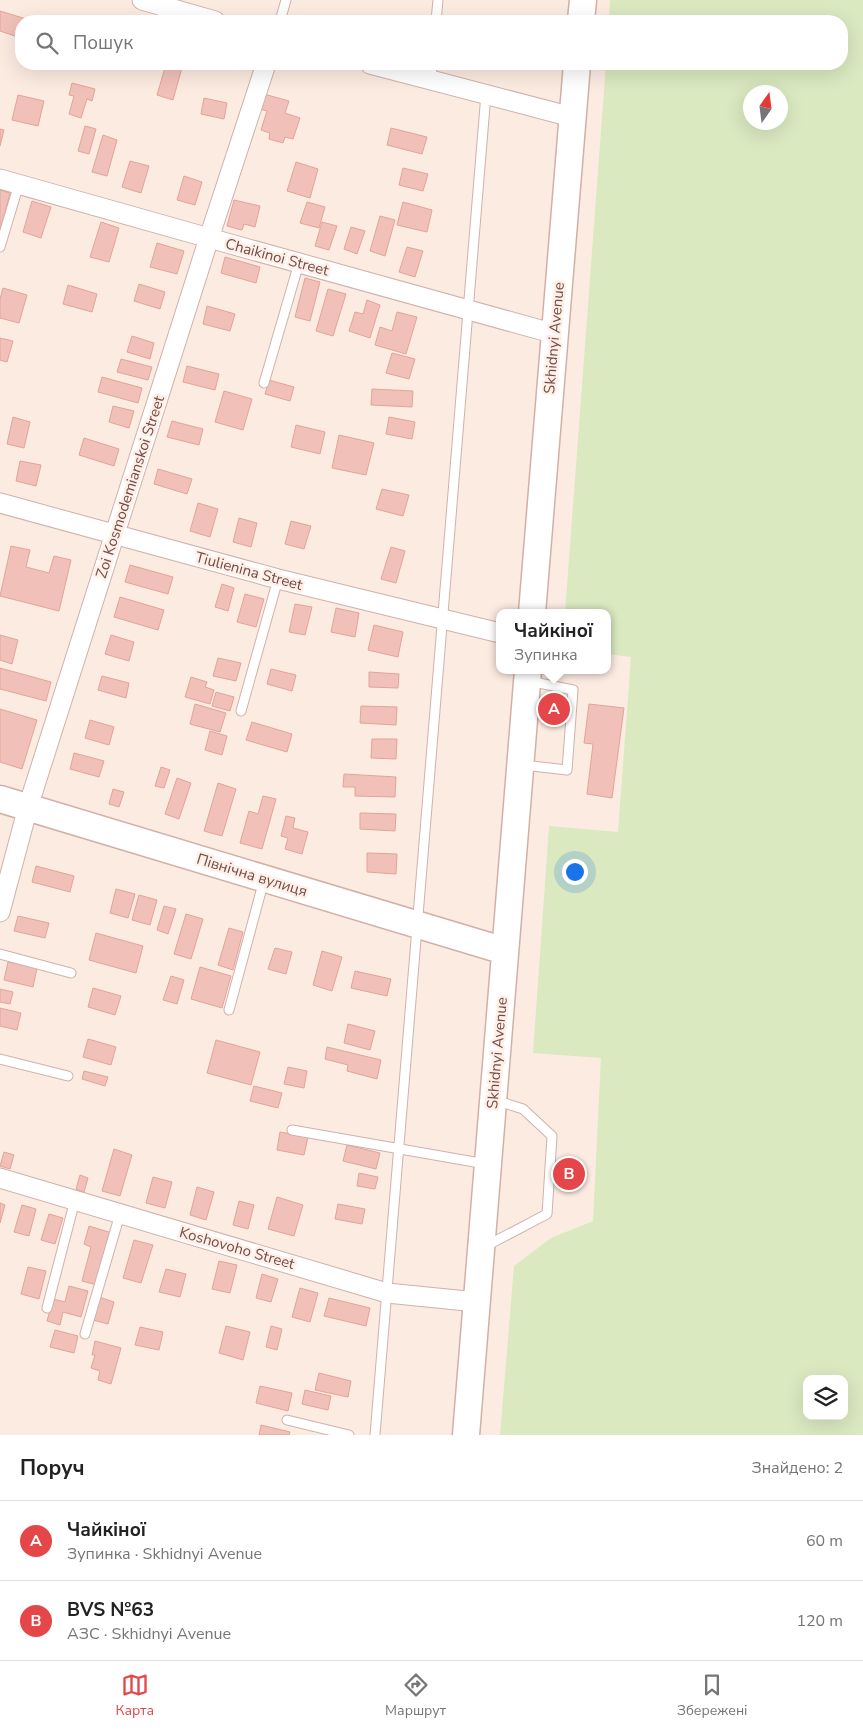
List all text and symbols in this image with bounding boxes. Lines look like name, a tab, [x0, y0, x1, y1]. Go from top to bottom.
search box	[15, 15, 848, 70]
icon: search	[33, 29, 61, 57]
text: Пошук	[73, 30, 133, 56]
north arrow	[743, 85, 788, 130]
street label: Chaikinoi Street	[223, 234, 332, 281]
street label: Skhidnyi Avenue	[539, 281, 569, 395]
street label: Zoi Kosmodemianskoi Street	[91, 392, 169, 581]
street label: Tiulienina Street	[193, 547, 305, 595]
popup	[496, 609, 611, 674]
text: Чайкіної	[514, 618, 593, 644]
text: Зупинка	[514, 644, 578, 666]
pin: A	[538, 690, 570, 728]
street label: Північна вулиця	[194, 849, 310, 901]
your location	[562, 859, 588, 885]
street label: Skhidnyi Avenue	[482, 996, 512, 1110]
pin: B	[553, 1155, 585, 1193]
street label: Koshovoho Street	[177, 1222, 298, 1274]
map controls	[803, 1375, 848, 1420]
button: layers	[803, 1375, 848, 1420]
text: Поруч	[20, 1454, 85, 1482]
text: Знайдено: 2	[751, 1457, 843, 1479]
text: Чайкіної	[67, 1517, 146, 1543]
text: A	[30, 1530, 42, 1552]
text: 60 m	[806, 1530, 843, 1552]
text: Зупинка · Skhidnyi Avenue	[67, 1543, 262, 1565]
text: BVS №63	[67, 1597, 154, 1623]
text: B	[30, 1610, 42, 1632]
text: 120 m	[796, 1610, 843, 1632]
text: АЗС · Skhidnyi Avenue	[67, 1623, 231, 1645]
tab: Карта	[116, 1671, 154, 1720]
tab: Маршрут	[385, 1671, 446, 1720]
tab: Збережені	[677, 1671, 747, 1720]

